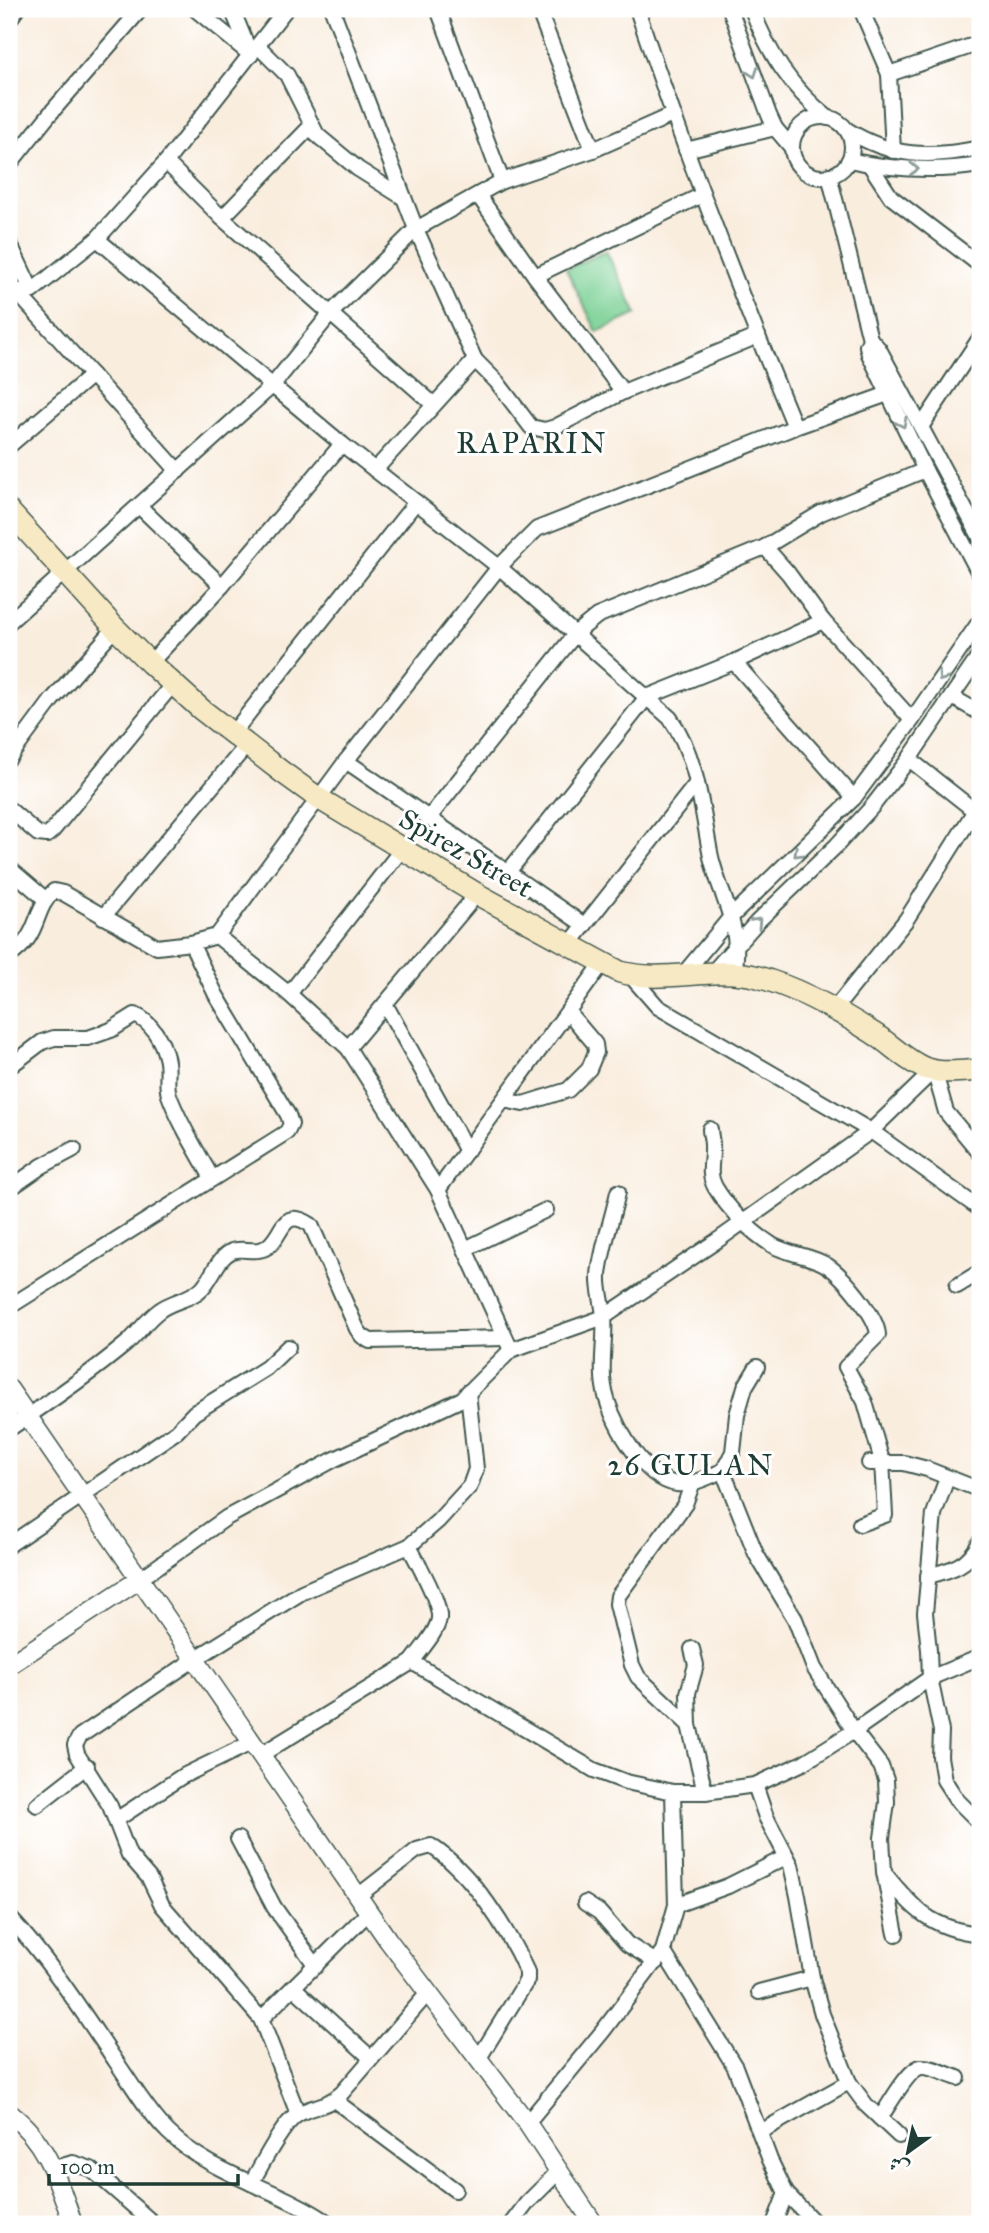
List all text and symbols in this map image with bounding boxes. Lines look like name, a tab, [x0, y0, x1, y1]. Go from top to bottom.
one-way arrow	[745, 66, 759, 78]
one-way arrow	[909, 162, 920, 177]
one-way arrow	[894, 416, 908, 428]
district label: RAPARIN	[456, 425, 608, 461]
one-way arrow	[938, 669, 950, 682]
street label: Spirez Street	[393, 801, 539, 905]
one-way arrow	[794, 844, 807, 857]
one-way arrow	[748, 917, 761, 930]
district label: 26 GULAN	[608, 1447, 774, 1483]
north arrow	[874, 2118, 944, 2188]
scale bar	[49, 2142, 238, 2186]
text: ش	[885, 2151, 913, 2181]
text: 100 m	[60, 2154, 115, 2180]

